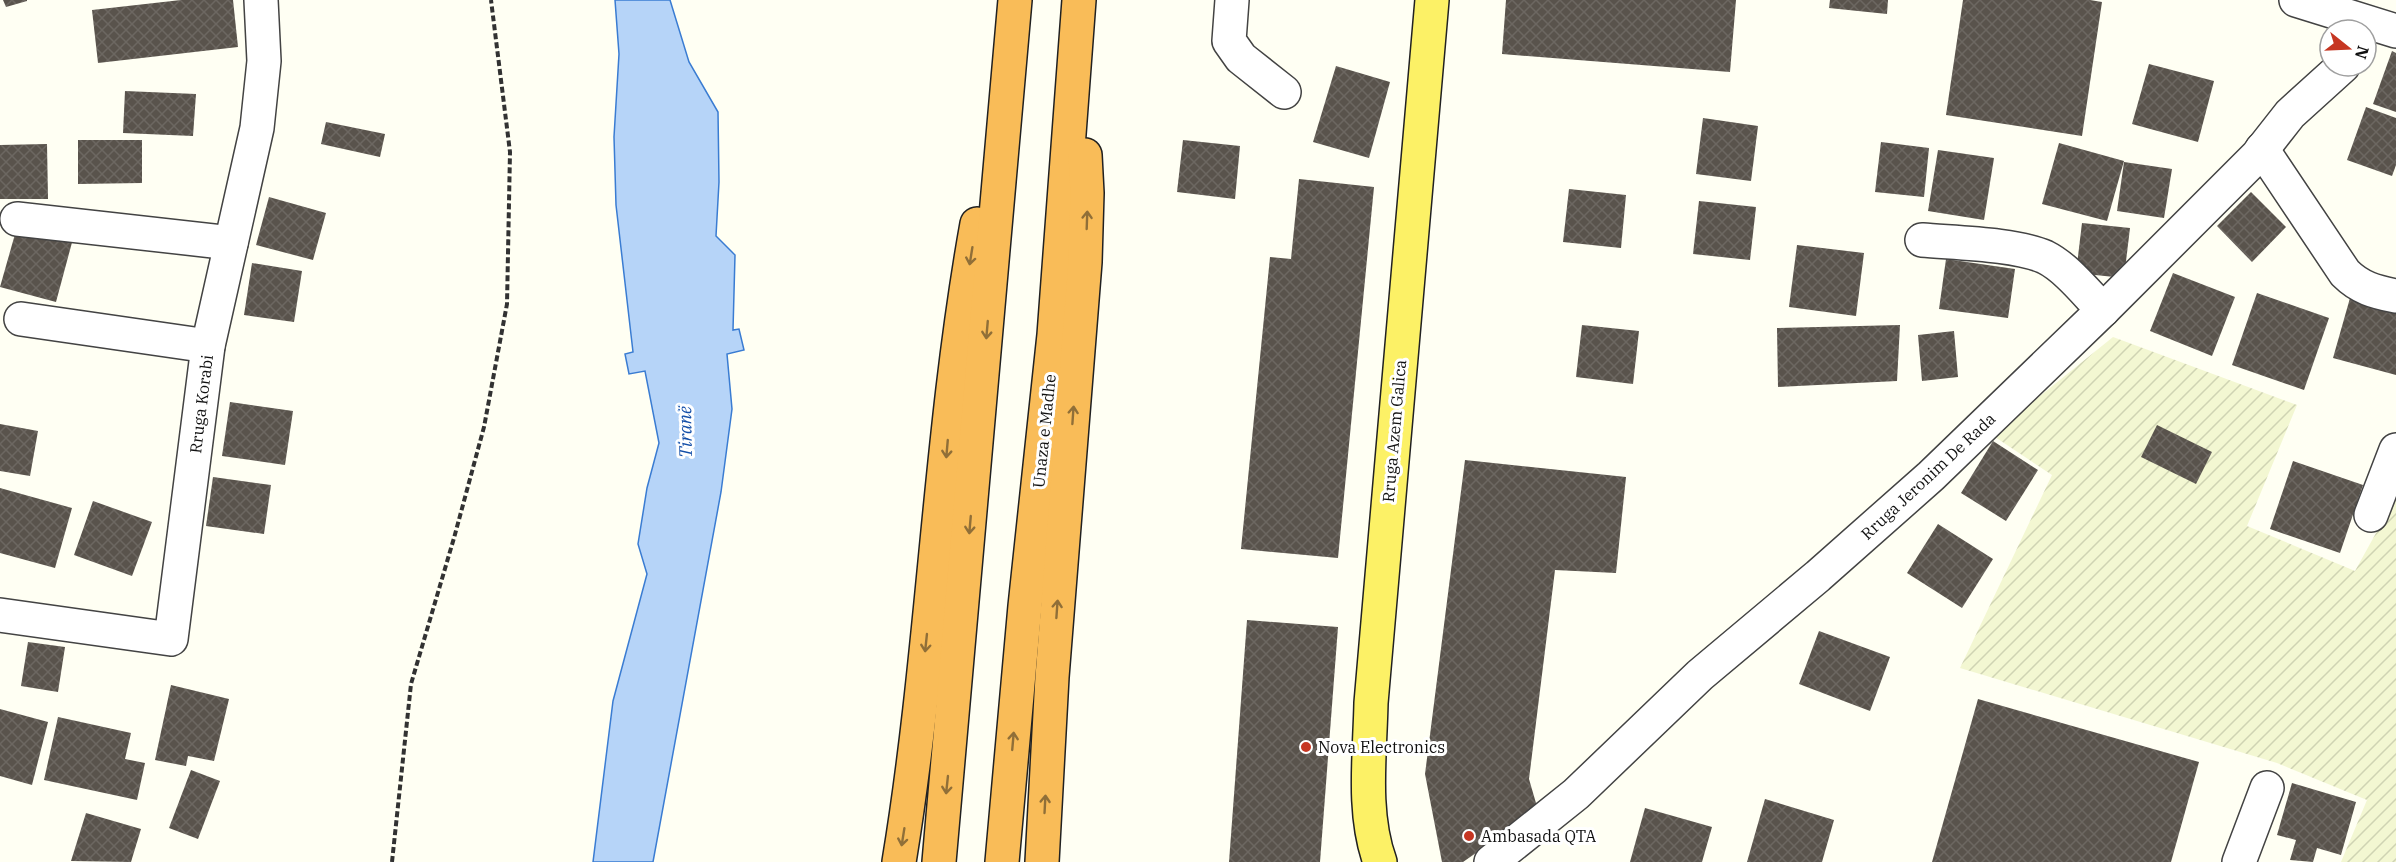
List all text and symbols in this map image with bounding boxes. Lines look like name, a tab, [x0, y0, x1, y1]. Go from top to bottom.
north arrow	[2318, 18, 2378, 78]
text: N	[2351, 44, 2374, 62]
one-way arrow	[1081, 211, 1093, 231]
one-way arrow	[965, 245, 976, 265]
one-way arrow	[981, 320, 992, 340]
street label: Rruga Korabi	[185, 353, 217, 455]
street label: Rruga Azem Galica	[1378, 359, 1410, 503]
street label: Unaza e Madhe	[1028, 373, 1060, 489]
water label: Tiranë	[673, 405, 697, 458]
one-way arrow	[1068, 405, 1079, 425]
street label: Rruga Jeronim De Rada	[1857, 408, 2000, 544]
one-way arrow	[941, 439, 952, 459]
one-way arrow	[964, 514, 975, 534]
one-way arrow	[1052, 599, 1063, 619]
one-way arrow	[921, 633, 932, 653]
one-way arrow	[1008, 732, 1019, 751]
place label: Nova Electronics	[1318, 737, 1445, 757]
marker: Nova Electronics	[1299, 740, 1313, 754]
one-way arrow	[941, 774, 952, 794]
one-way arrow	[1040, 794, 1051, 814]
one-way arrow	[897, 826, 908, 846]
place label: Ambasada QTA	[1481, 826, 1596, 846]
marker: Ambasada QTA	[1462, 829, 1476, 843]

